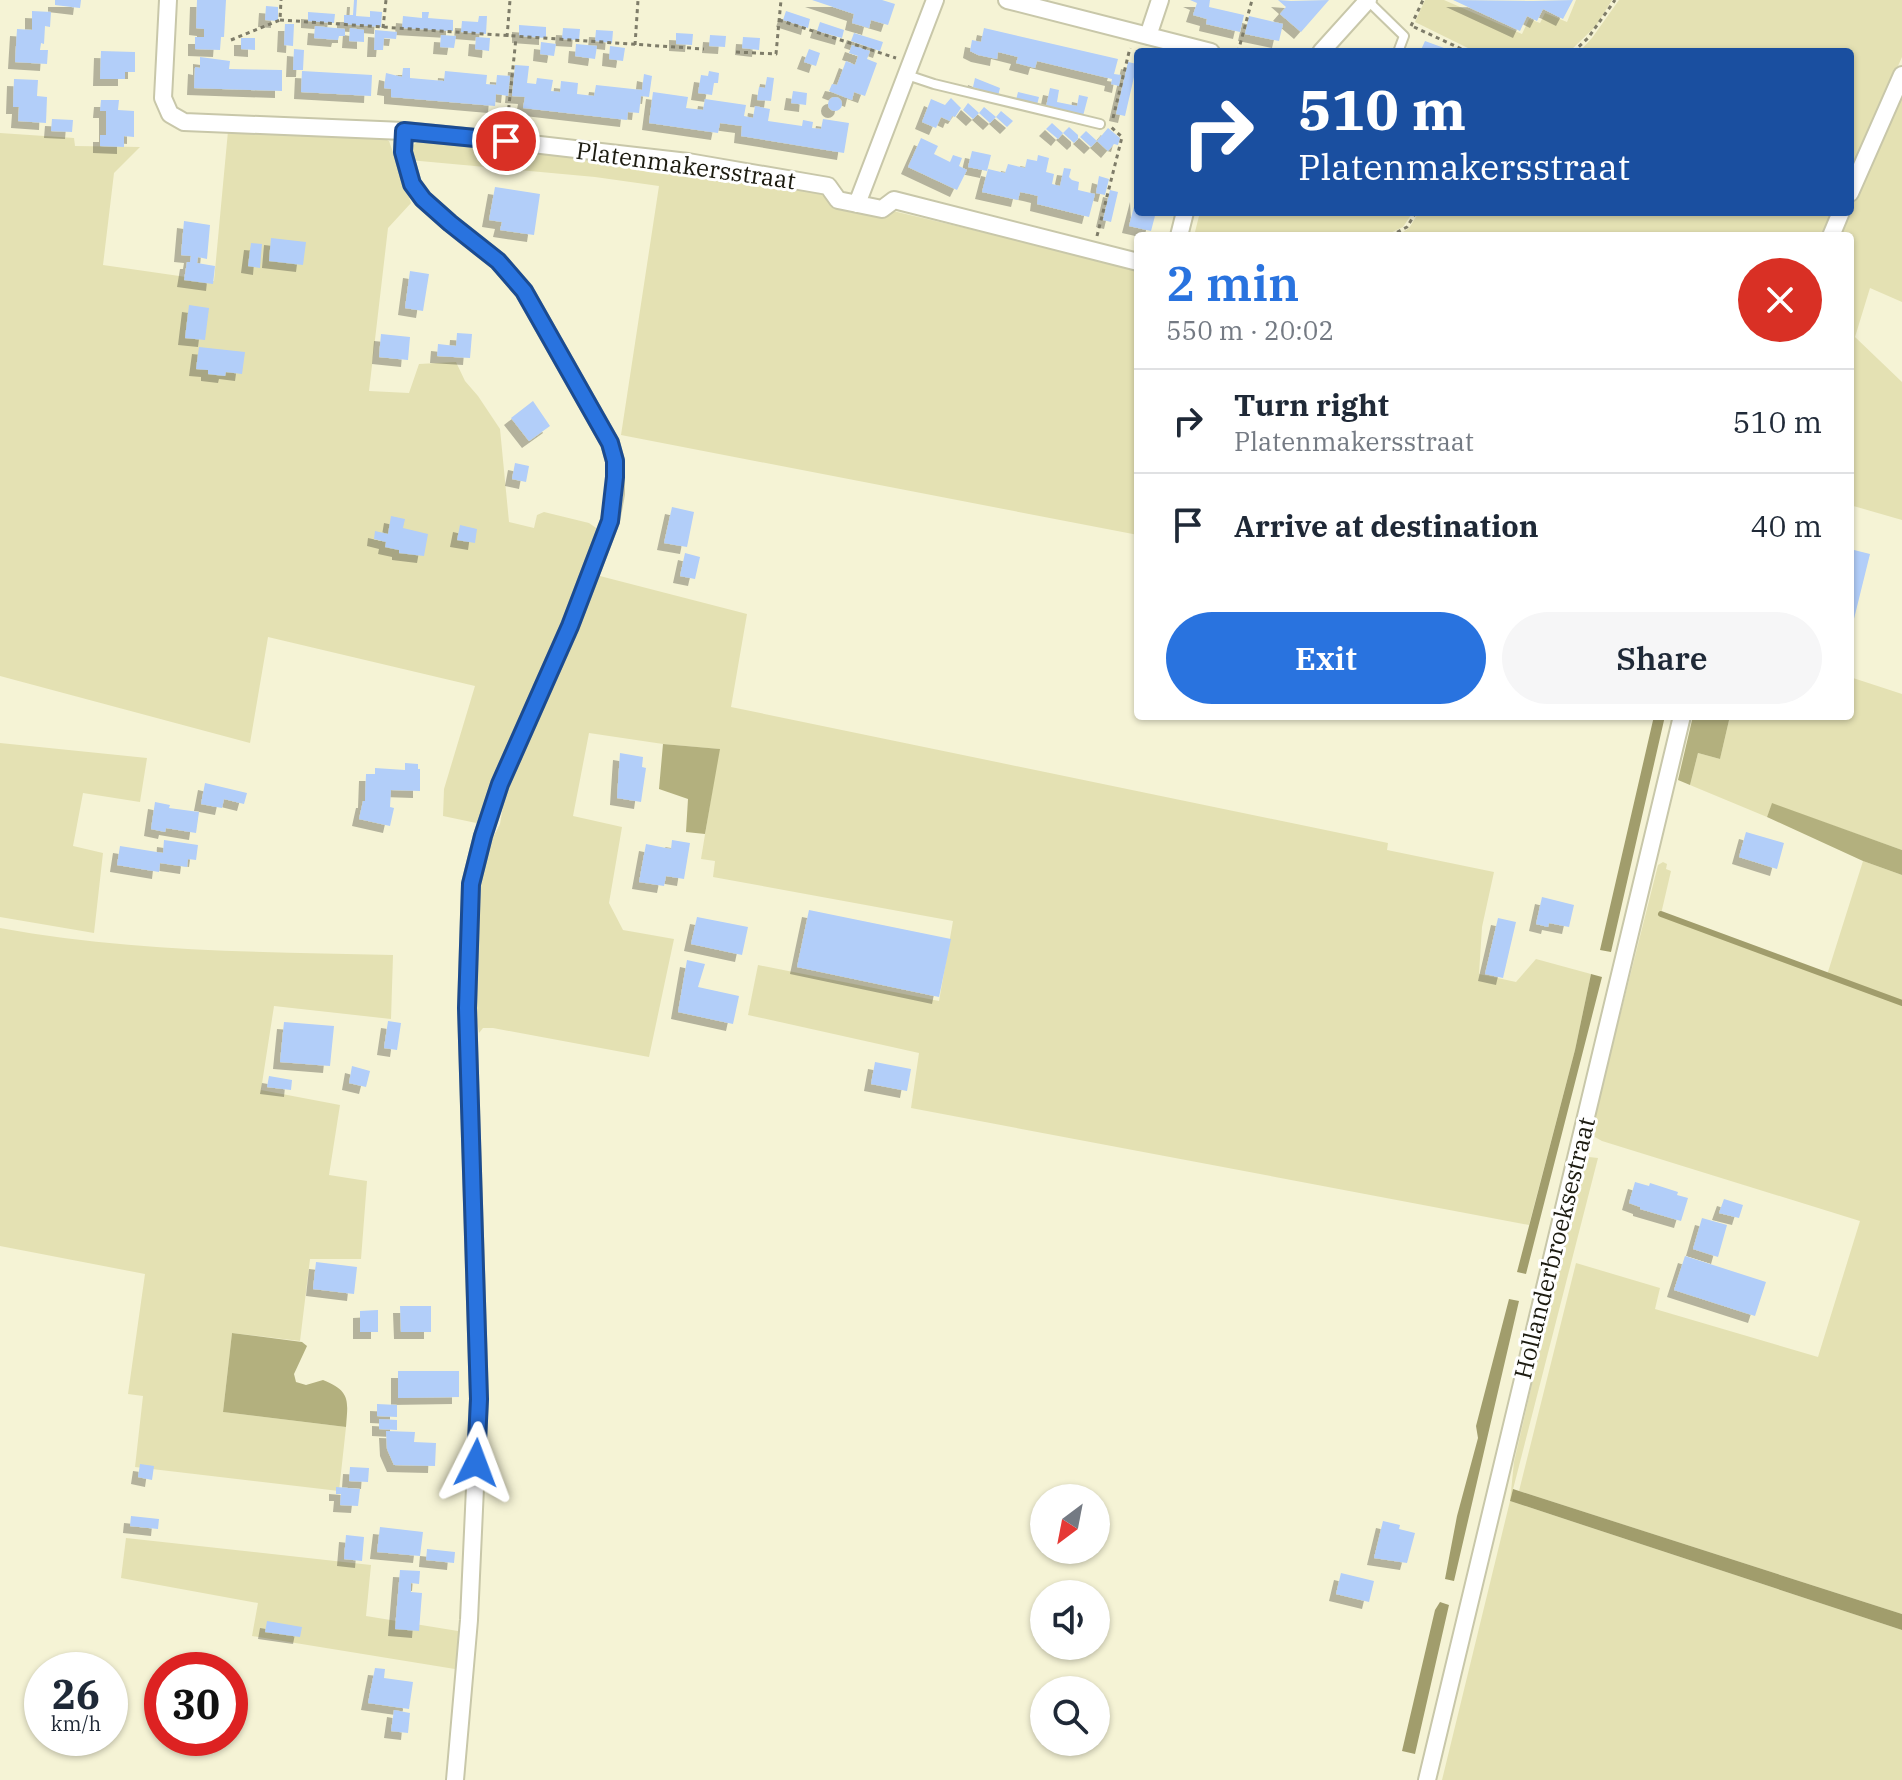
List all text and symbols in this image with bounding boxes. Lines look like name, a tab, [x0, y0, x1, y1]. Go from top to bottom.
text: 510 m	[1298, 73, 1466, 145]
icon: right	[1166, 80, 1270, 184]
pin	[472, 107, 540, 175]
icon: arrive	[484, 119, 528, 163]
street label: Platenmakersstraat	[574, 134, 798, 196]
text: Platenmakersstraat	[1298, 143, 1630, 190]
text: 2 min	[1166, 252, 1299, 314]
button: close	[1738, 258, 1822, 342]
text: 550 m · 20:02	[1166, 313, 1334, 347]
text: Turn right	[1234, 385, 1389, 424]
icon: right	[1166, 399, 1210, 443]
text: 510 m	[1732, 402, 1822, 441]
text: Platenmakersstraat	[1234, 424, 1474, 458]
icon: arrive	[1166, 503, 1210, 547]
text: Arrive at destination	[1234, 506, 1539, 545]
text: 40 m	[1750, 506, 1822, 545]
button: Exit	[1166, 612, 1486, 704]
button: Share	[1502, 612, 1822, 704]
street label: Hollanderbroeksestraat	[1506, 1114, 1602, 1382]
position arrow	[434, 1421, 518, 1505]
north arrow	[1030, 1484, 1110, 1564]
map controls	[1030, 1484, 1110, 1756]
button: sound	[1030, 1580, 1110, 1660]
speed limit sign: 30	[144, 1652, 248, 1756]
text: 26	[52, 1668, 100, 1720]
button: search	[1030, 1676, 1110, 1756]
text: km/h	[51, 1710, 101, 1737]

